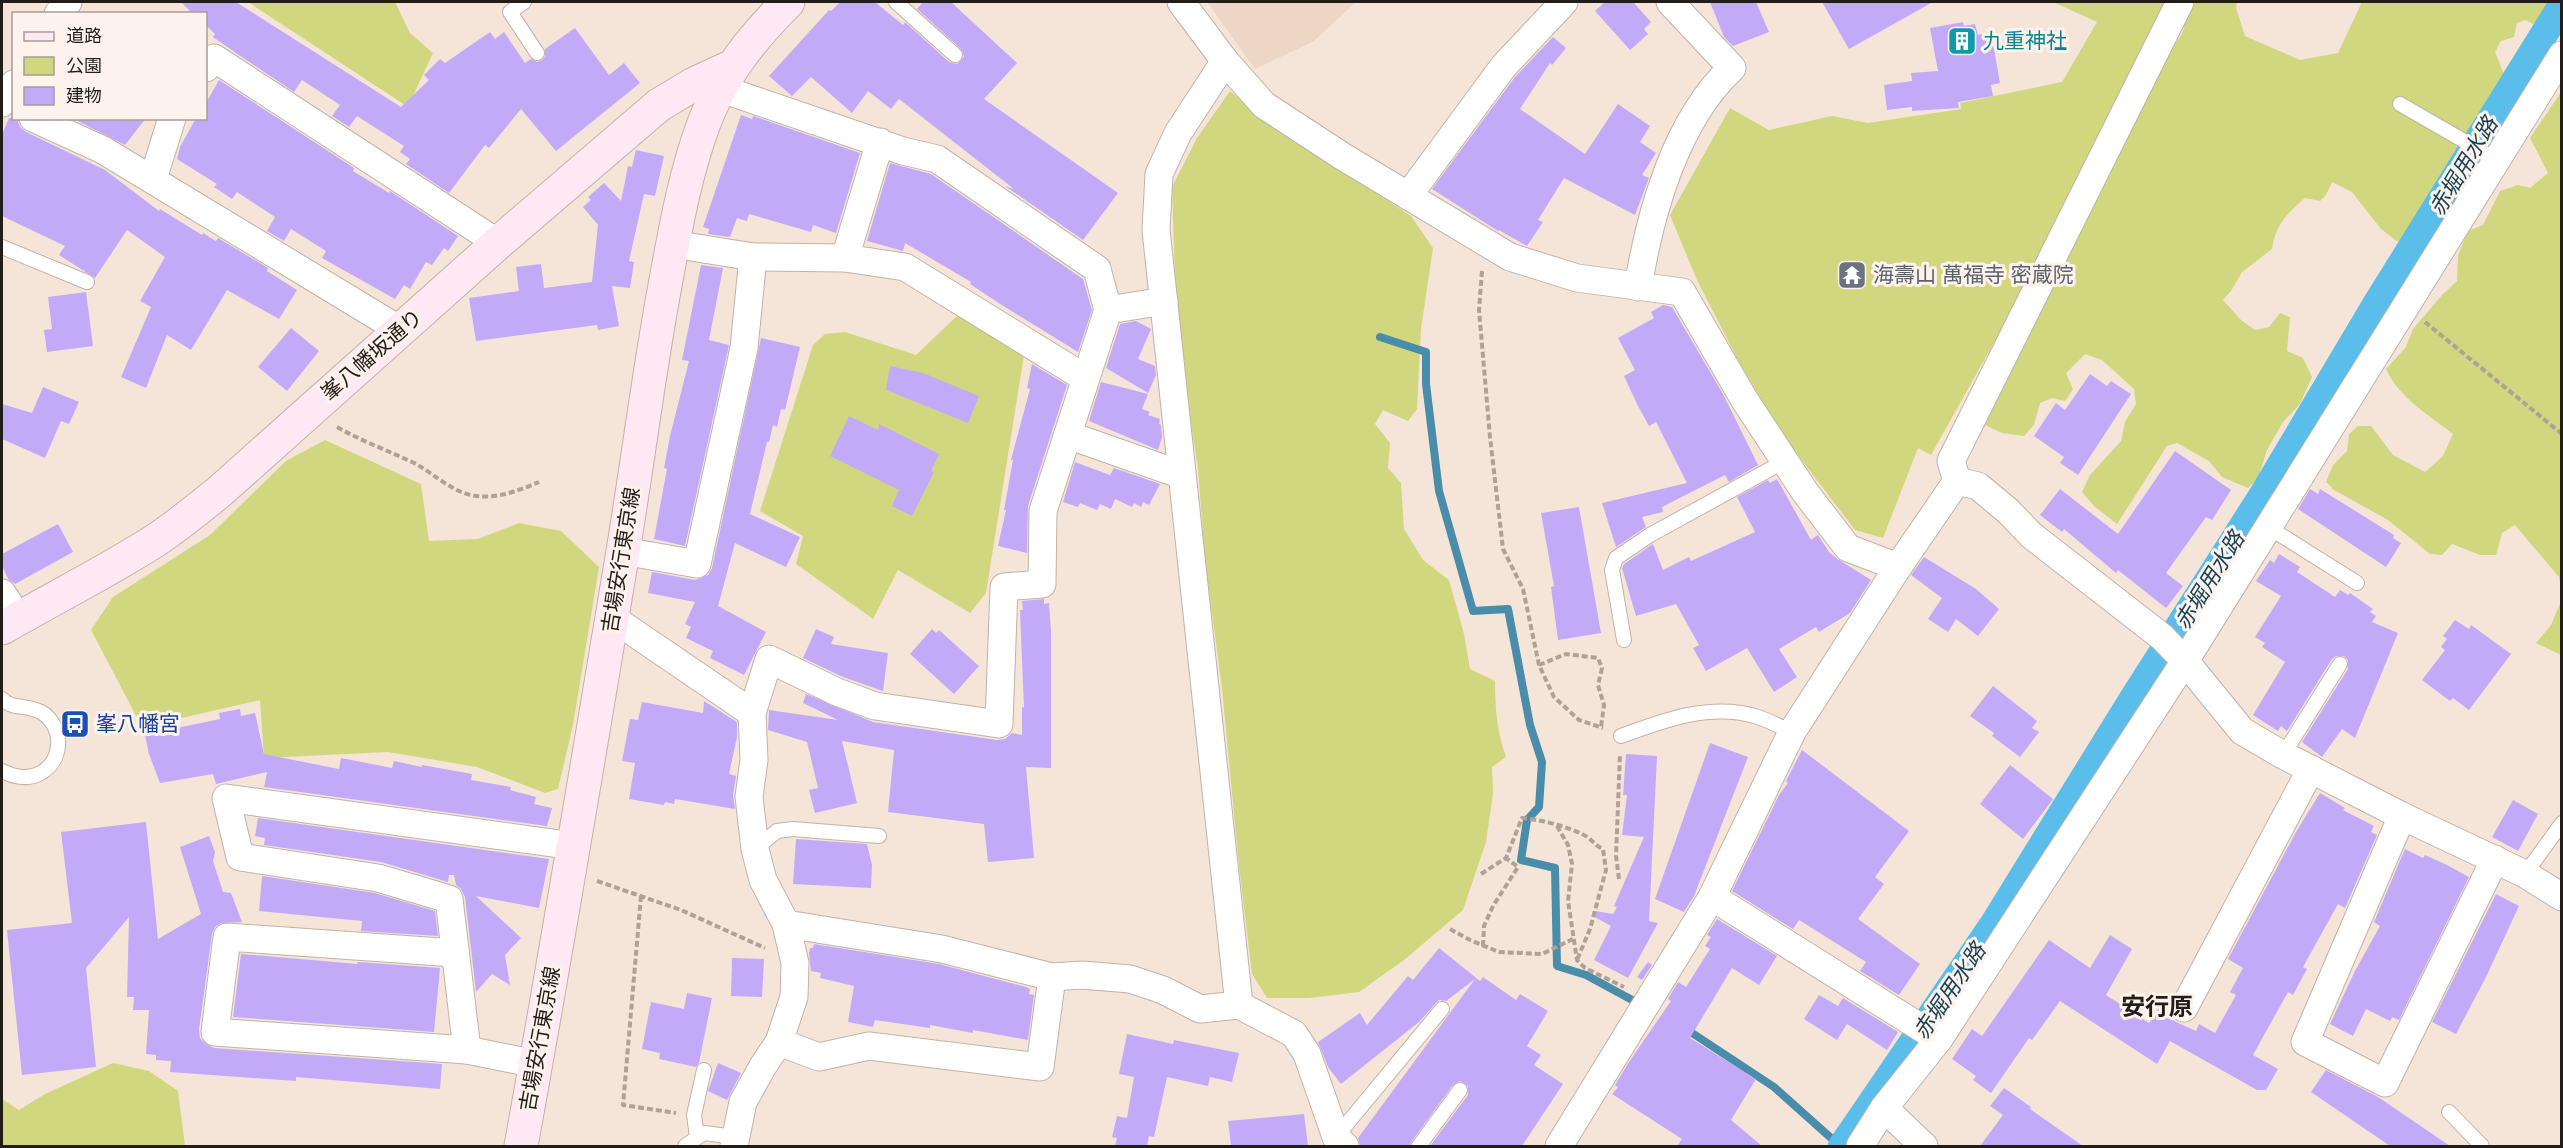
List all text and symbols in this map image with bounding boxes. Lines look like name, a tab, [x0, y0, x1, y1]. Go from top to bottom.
legend	[12, 12, 207, 120]
text: 道路	[66, 25, 102, 46]
building icon: 九重神社	[1946, 25, 1978, 57]
place label: 九重神社	[1983, 28, 2067, 53]
text: 公園	[66, 55, 102, 76]
text: 建物	[66, 85, 102, 106]
water label: 赤堀用水路	[2424, 110, 2503, 220]
temple icon: 海壽山 萬福寺 密蔵院	[1836, 259, 1868, 291]
place label: 海壽山 萬福寺 密蔵院	[1873, 262, 2074, 287]
street label: 峯八幡坂通り	[316, 304, 427, 405]
street label: 吉場安行東京線	[597, 485, 644, 634]
water label: 赤堀用水路	[2169, 525, 2250, 634]
bus stop icon: 峯八幡宮	[59, 708, 91, 740]
place label: 峯八幡宮	[96, 711, 180, 736]
water label: 赤堀用水路	[1907, 936, 1992, 1044]
street label: 吉場安行東京線	[514, 964, 565, 1113]
district label: 安行原	[2121, 992, 2193, 1021]

